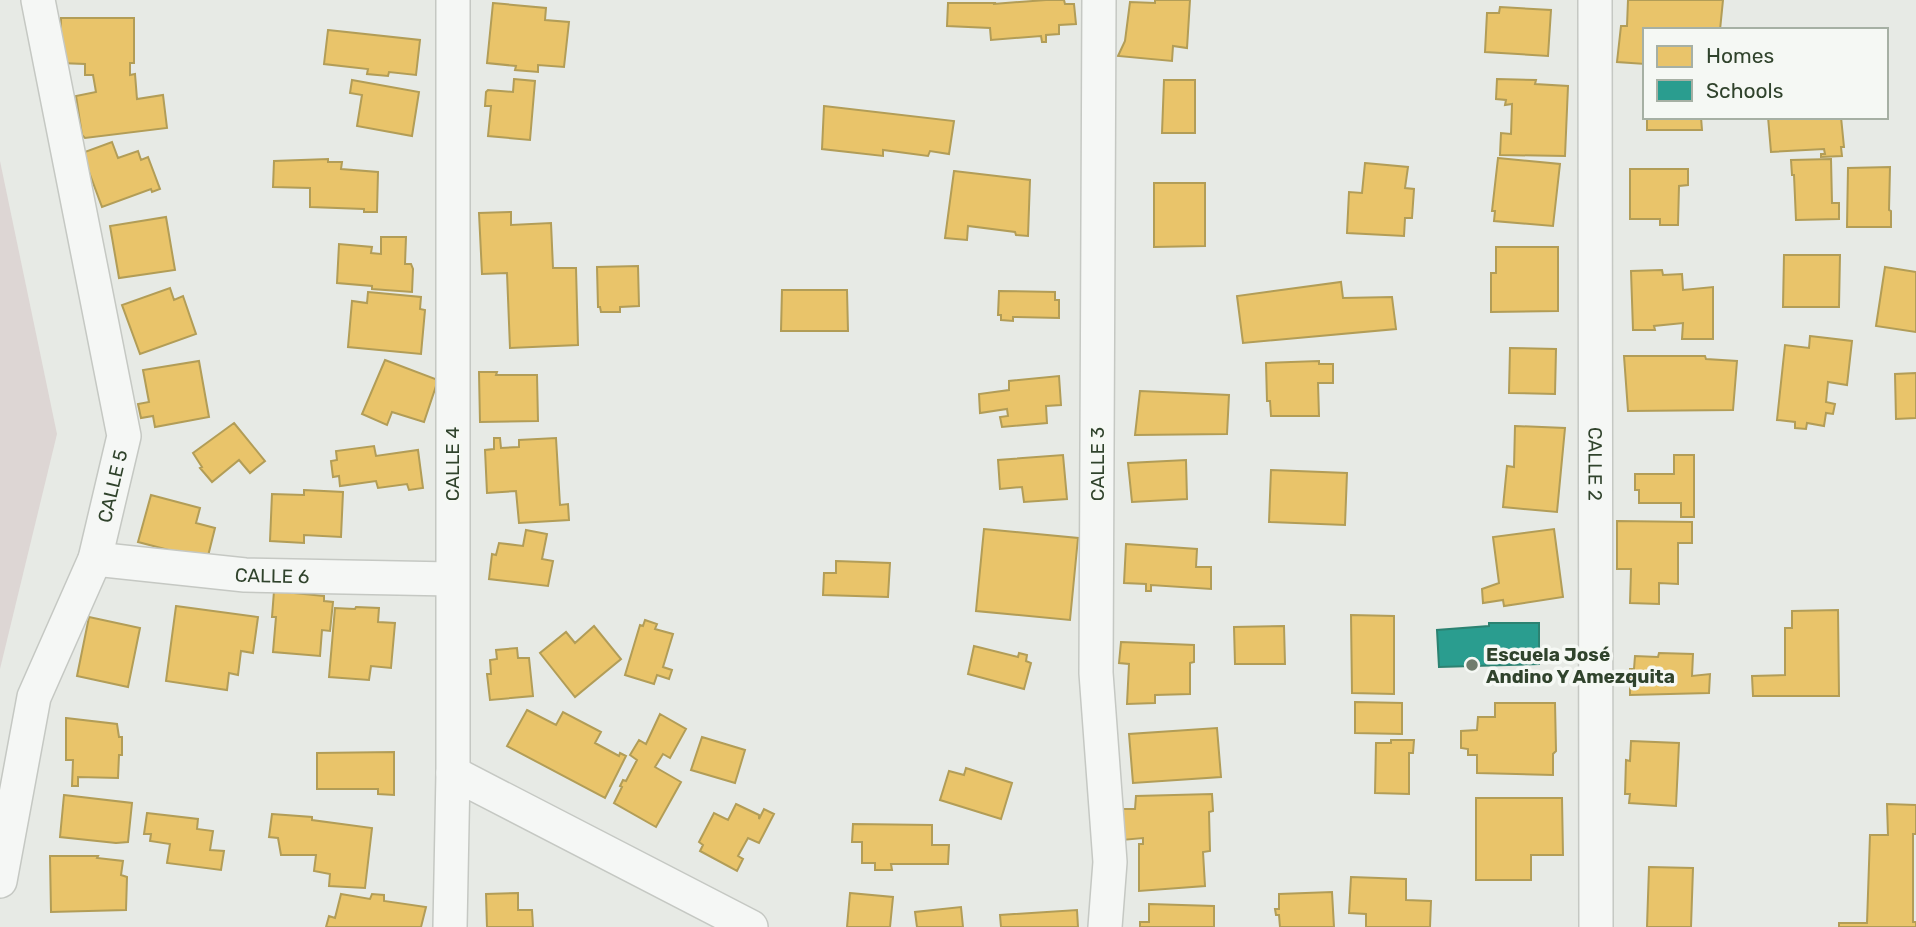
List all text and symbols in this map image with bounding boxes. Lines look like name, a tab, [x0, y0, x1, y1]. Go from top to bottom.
legend	[1643, 28, 1888, 119]
text: Homes	[1706, 43, 1774, 68]
text: Schools	[1706, 78, 1783, 103]
street label: CALLE 4	[441, 426, 464, 501]
street label: CALLE 3	[1086, 427, 1109, 501]
street label: CALLE 2	[1583, 427, 1607, 501]
street label: CALLE 5	[93, 447, 132, 525]
street label: CALLE 6	[234, 563, 310, 588]
place label: Escuela José Andino Y Amezquita	[1486, 643, 1675, 688]
marker: Escuela José Andino Y Amezquita	[1464, 657, 1480, 673]

